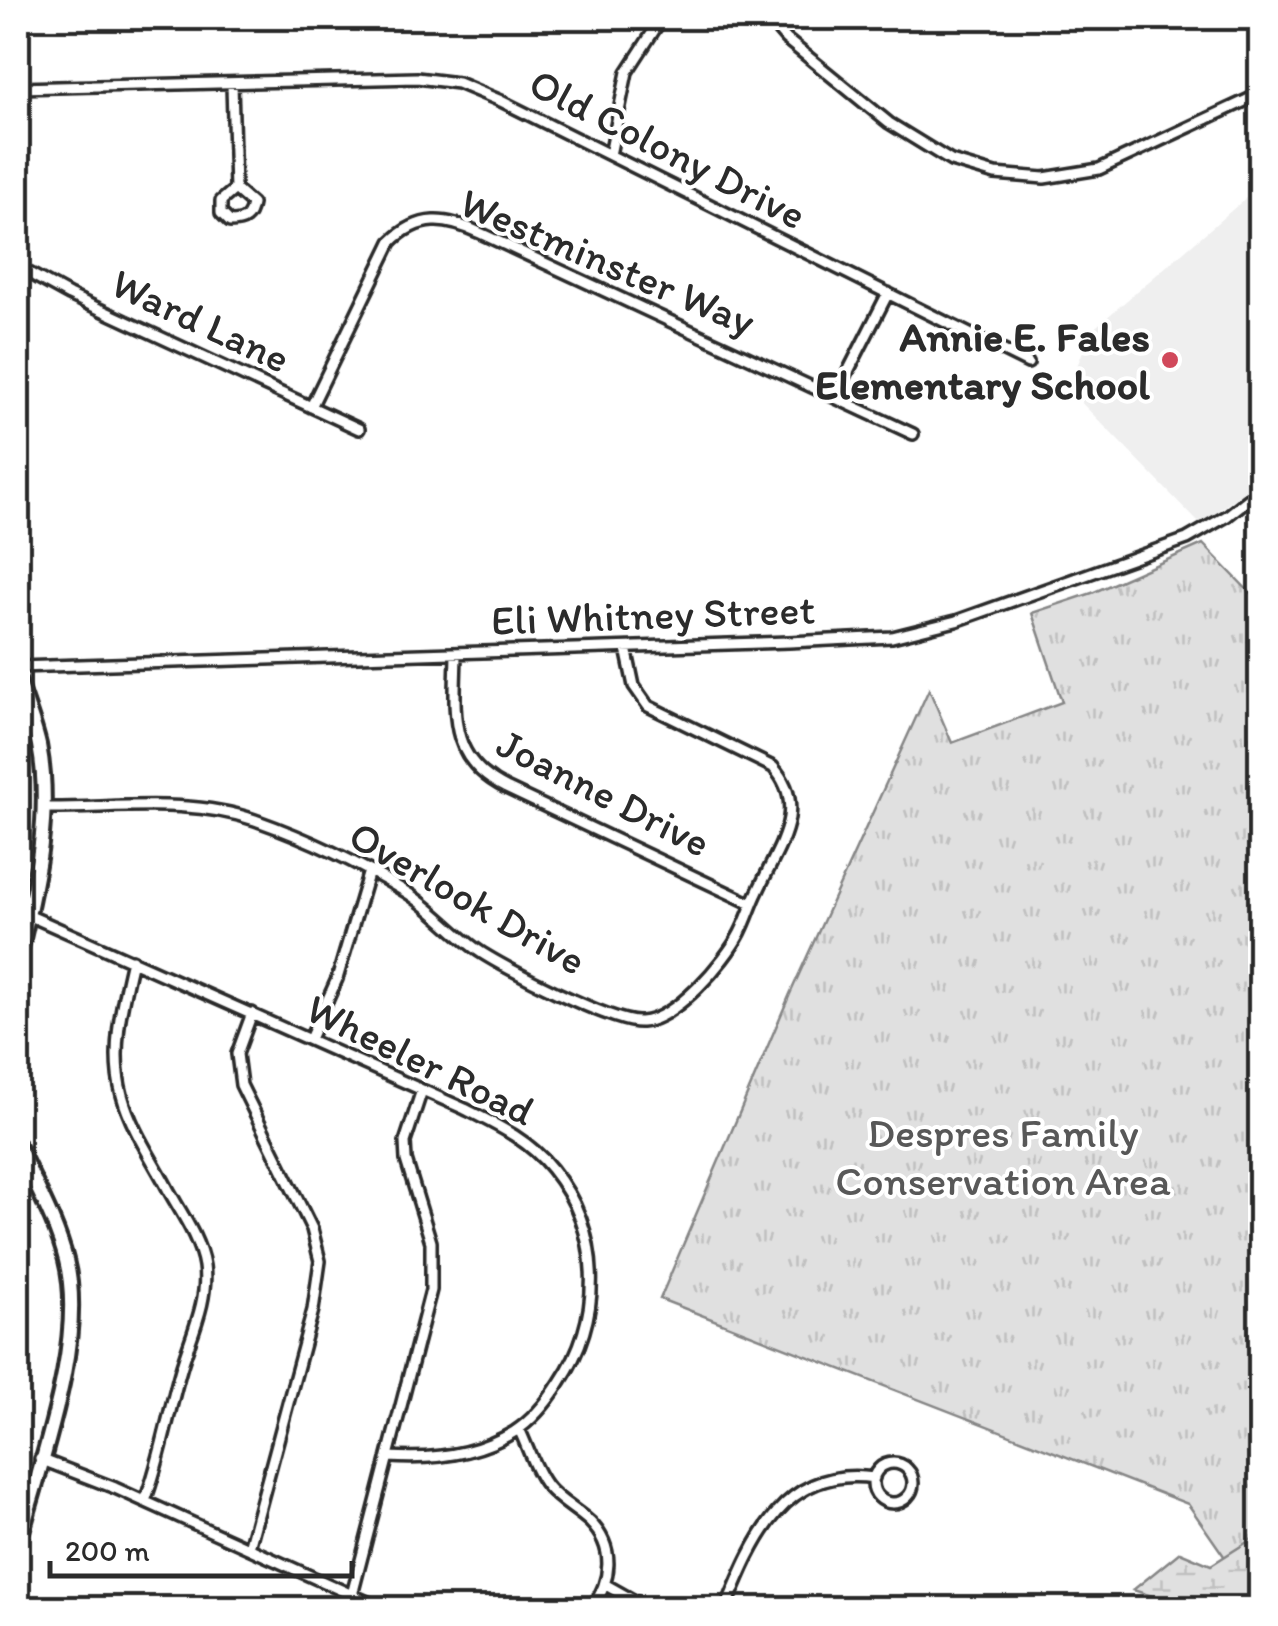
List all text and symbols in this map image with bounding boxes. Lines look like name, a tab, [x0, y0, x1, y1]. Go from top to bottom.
street label: Old Colony Drive	[521, 57, 815, 240]
street label: Westminster Way	[453, 176, 763, 347]
street label: Ward Lane	[104, 257, 298, 384]
place label: Annie E. Fales Elementary School	[815, 311, 1150, 410]
marker: Annie E. Fales Elementary School	[1159, 349, 1181, 371]
street label: Eli Whitney Street	[490, 583, 816, 646]
street label: Joanne Drive	[489, 717, 719, 868]
street label: Overlook Drive	[340, 809, 595, 986]
street label: Wheeler Road	[299, 982, 543, 1137]
park label: Despres Family Conservation Area	[835, 1107, 1171, 1206]
scale bar	[50, 1516, 352, 1578]
text: 200 m	[65, 1532, 150, 1569]

